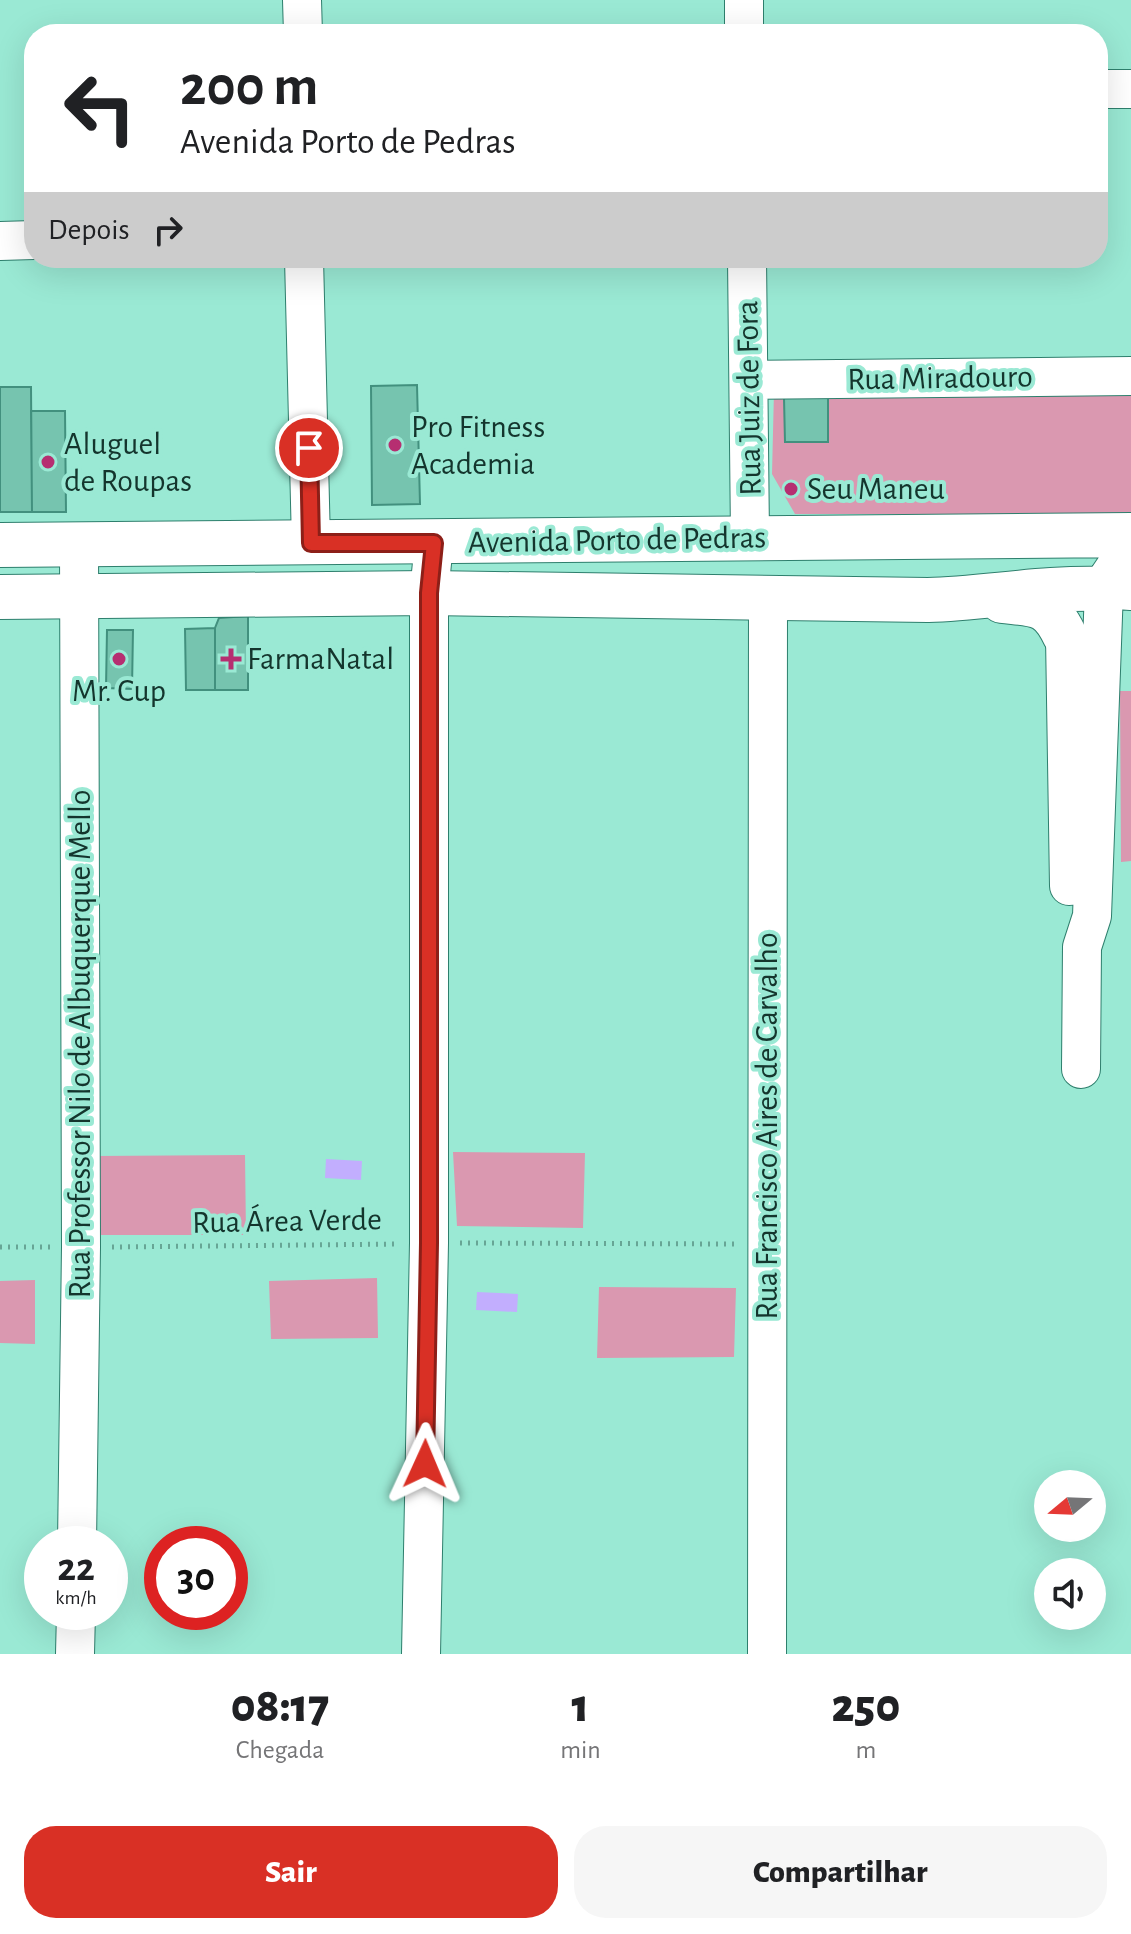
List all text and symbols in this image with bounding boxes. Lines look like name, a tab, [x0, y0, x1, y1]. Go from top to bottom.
icon: left	[48, 56, 152, 160]
text: 200 m	[180, 59, 318, 115]
text: Avenida Porto de Pedras	[180, 124, 516, 160]
icon: right	[146, 208, 190, 252]
text: Depois	[48, 215, 130, 245]
street label: Rua Juiz de Fora	[731, 300, 767, 496]
street label: Rua Miradouro	[847, 360, 1033, 396]
place label: Pro Fitness Academia	[411, 411, 545, 480]
pin	[275, 414, 343, 482]
icon: arrive	[287, 426, 331, 470]
place label: Aluguel de Roupas	[64, 428, 192, 497]
marker: Pro Fitness Academia	[386, 436, 404, 454]
marker: Aluguel de Roupas	[39, 453, 57, 471]
place label: Seu Maneu	[807, 473, 945, 505]
marker: Seu Maneu	[782, 480, 800, 498]
street label: Avenida Porto de Pedras	[468, 521, 766, 559]
place label: FarmaNatal	[247, 643, 394, 675]
marker: Mr. Cup	[110, 650, 128, 668]
marker: FarmaNatal	[222, 650, 240, 668]
place label: Mr. Cup	[72, 675, 166, 707]
street label: Rua Professor Nilo de Albuquerque Mello	[64, 789, 96, 1299]
street label: Rua Francisco Aires de Carvalho	[751, 932, 783, 1320]
street label: Rua Área Verde	[192, 1200, 382, 1239]
position arrow	[383, 1422, 467, 1506]
north arrow	[1034, 1470, 1106, 1542]
map controls	[1034, 1470, 1106, 1630]
speed limit sign: 30	[144, 1526, 248, 1630]
text: 22	[57, 1548, 95, 1588]
button: sound	[1034, 1558, 1106, 1630]
text: km/h	[55, 1588, 97, 1608]
text: 08:17	[231, 1683, 329, 1731]
text: 1	[572, 1683, 589, 1731]
text: 250	[831, 1683, 900, 1731]
text: Chegada	[236, 1737, 324, 1763]
text: min	[560, 1737, 601, 1763]
text: m	[855, 1737, 876, 1763]
button: Sair	[24, 1826, 558, 1918]
button: Compartilhar	[574, 1826, 1107, 1918]

